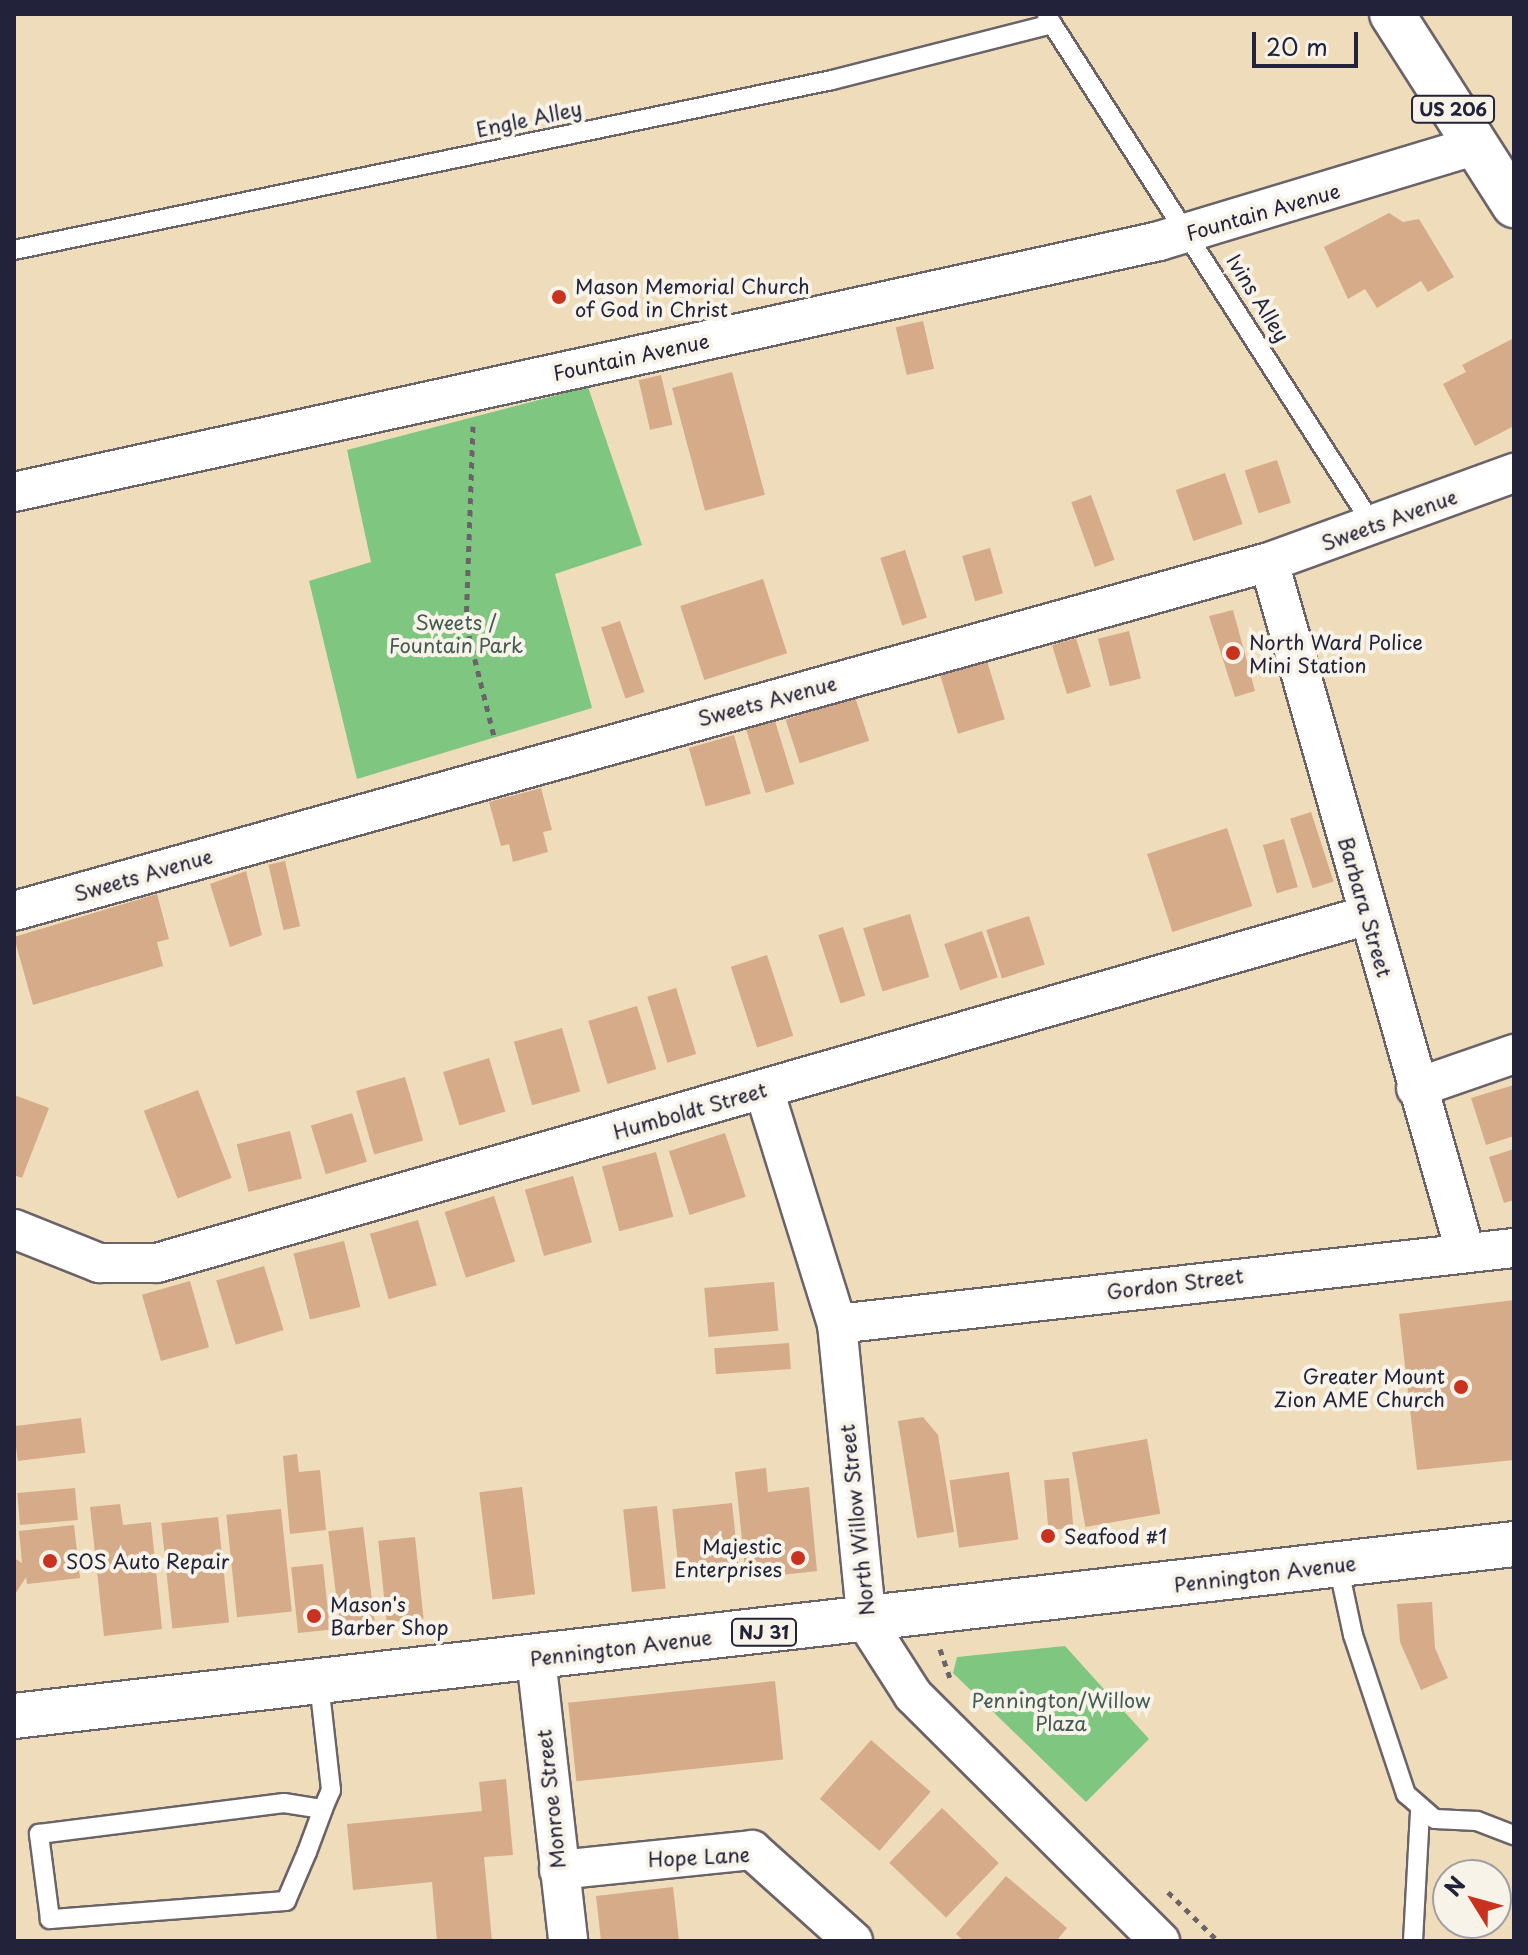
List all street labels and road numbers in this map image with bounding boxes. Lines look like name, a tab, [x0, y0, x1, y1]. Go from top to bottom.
road number: US 206	[1411, 95, 1495, 123]
street label: Engle Alley	[473, 96, 585, 142]
street label: Fountain Avenue	[1183, 179, 1343, 245]
street label: Ivins Alley	[1222, 250, 1294, 346]
street label: Fountain Avenue	[551, 329, 711, 385]
street label: Sweets Avenue	[1318, 485, 1460, 555]
street label: Sweets Avenue	[696, 671, 838, 731]
street label: Barbara Street	[1333, 833, 1397, 981]
street label: Sweets Avenue	[72, 844, 214, 906]
street label: Humboldt Street	[609, 1077, 771, 1145]
street label: Gordon Street	[1105, 1264, 1245, 1304]
street label: North Willow Street	[835, 1423, 879, 1617]
street label: Pennington Avenue	[1173, 1551, 1357, 1597]
road number: NJ 31	[730, 1618, 798, 1646]
street label: Pennington Avenue	[529, 1625, 713, 1671]
street label: Monroe Street	[532, 1728, 570, 1870]
street label: Hope Lane	[647, 1842, 751, 1872]

